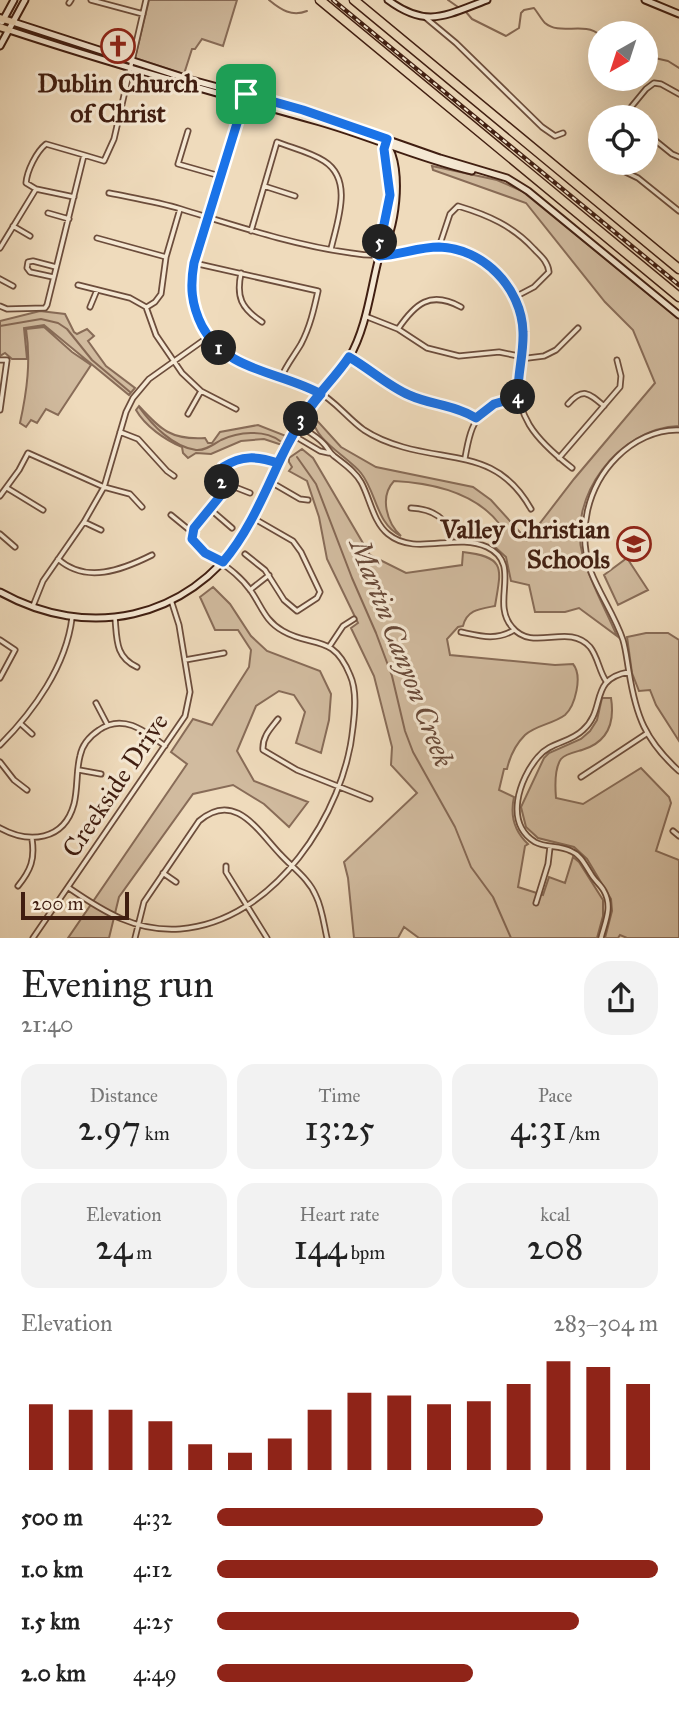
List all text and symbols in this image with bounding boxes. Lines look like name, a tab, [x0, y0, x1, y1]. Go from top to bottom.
north arrow	[588, 21, 658, 91]
map controls	[588, 21, 658, 175]
church icon: Dublin Church of Christ	[99, 27, 137, 65]
pin	[216, 64, 276, 124]
place label: Dublin Church of Christ	[37, 67, 199, 129]
icon: arrive	[227, 75, 265, 113]
button: locate	[588, 105, 658, 175]
pin: 5	[362, 224, 398, 260]
text: 5	[375, 230, 384, 253]
pin: 1	[202, 330, 236, 366]
text: 1	[215, 336, 222, 359]
pin: 4	[500, 380, 536, 414]
text: 4	[512, 385, 523, 408]
pin: 3	[284, 402, 318, 436]
text: 3	[297, 407, 304, 430]
pin: 2	[204, 464, 240, 500]
text: 2	[217, 470, 226, 493]
place label: Valley Christian Schools	[440, 513, 611, 575]
school or university icon: Valley Christian Schools	[615, 525, 653, 563]
water label: Martin Canyon Creek	[341, 531, 462, 772]
street label: Creekside Drive	[55, 707, 175, 863]
scale bar	[21, 889, 130, 921]
text: 200 m	[32, 892, 84, 915]
text: Evening run	[21, 961, 214, 1007]
button: share	[584, 961, 658, 1035]
text: 21:40	[21, 1010, 73, 1038]
text: Distance	[90, 1084, 158, 1107]
text: Time	[318, 1084, 361, 1107]
text: Pace	[538, 1084, 572, 1107]
text: 2.97	[78, 1107, 141, 1150]
text: 13:25	[305, 1107, 374, 1150]
text: 4:31	[510, 1107, 566, 1150]
text: km	[141, 1122, 170, 1145]
text: /km	[566, 1122, 600, 1145]
text: Elevation	[86, 1203, 162, 1226]
text: Heart rate	[300, 1203, 379, 1226]
text: kcal	[540, 1203, 570, 1226]
text: 24	[95, 1226, 132, 1269]
text: 144	[294, 1226, 347, 1269]
text: 208	[527, 1226, 583, 1269]
text: m	[132, 1241, 152, 1264]
text: bpm	[347, 1241, 385, 1264]
text: Elevation	[21, 1309, 112, 1337]
text: 283–304 m	[554, 1309, 658, 1337]
text: 500 m	[21, 1503, 83, 1531]
text: 4:32	[133, 1503, 172, 1531]
text: 1.0 km	[21, 1555, 83, 1583]
text: 4:12	[133, 1555, 172, 1583]
text: 1.5 km	[21, 1607, 80, 1635]
text: 4:25	[133, 1607, 173, 1635]
text: 2.0 km	[21, 1659, 86, 1687]
text: 4:49	[133, 1659, 177, 1687]

